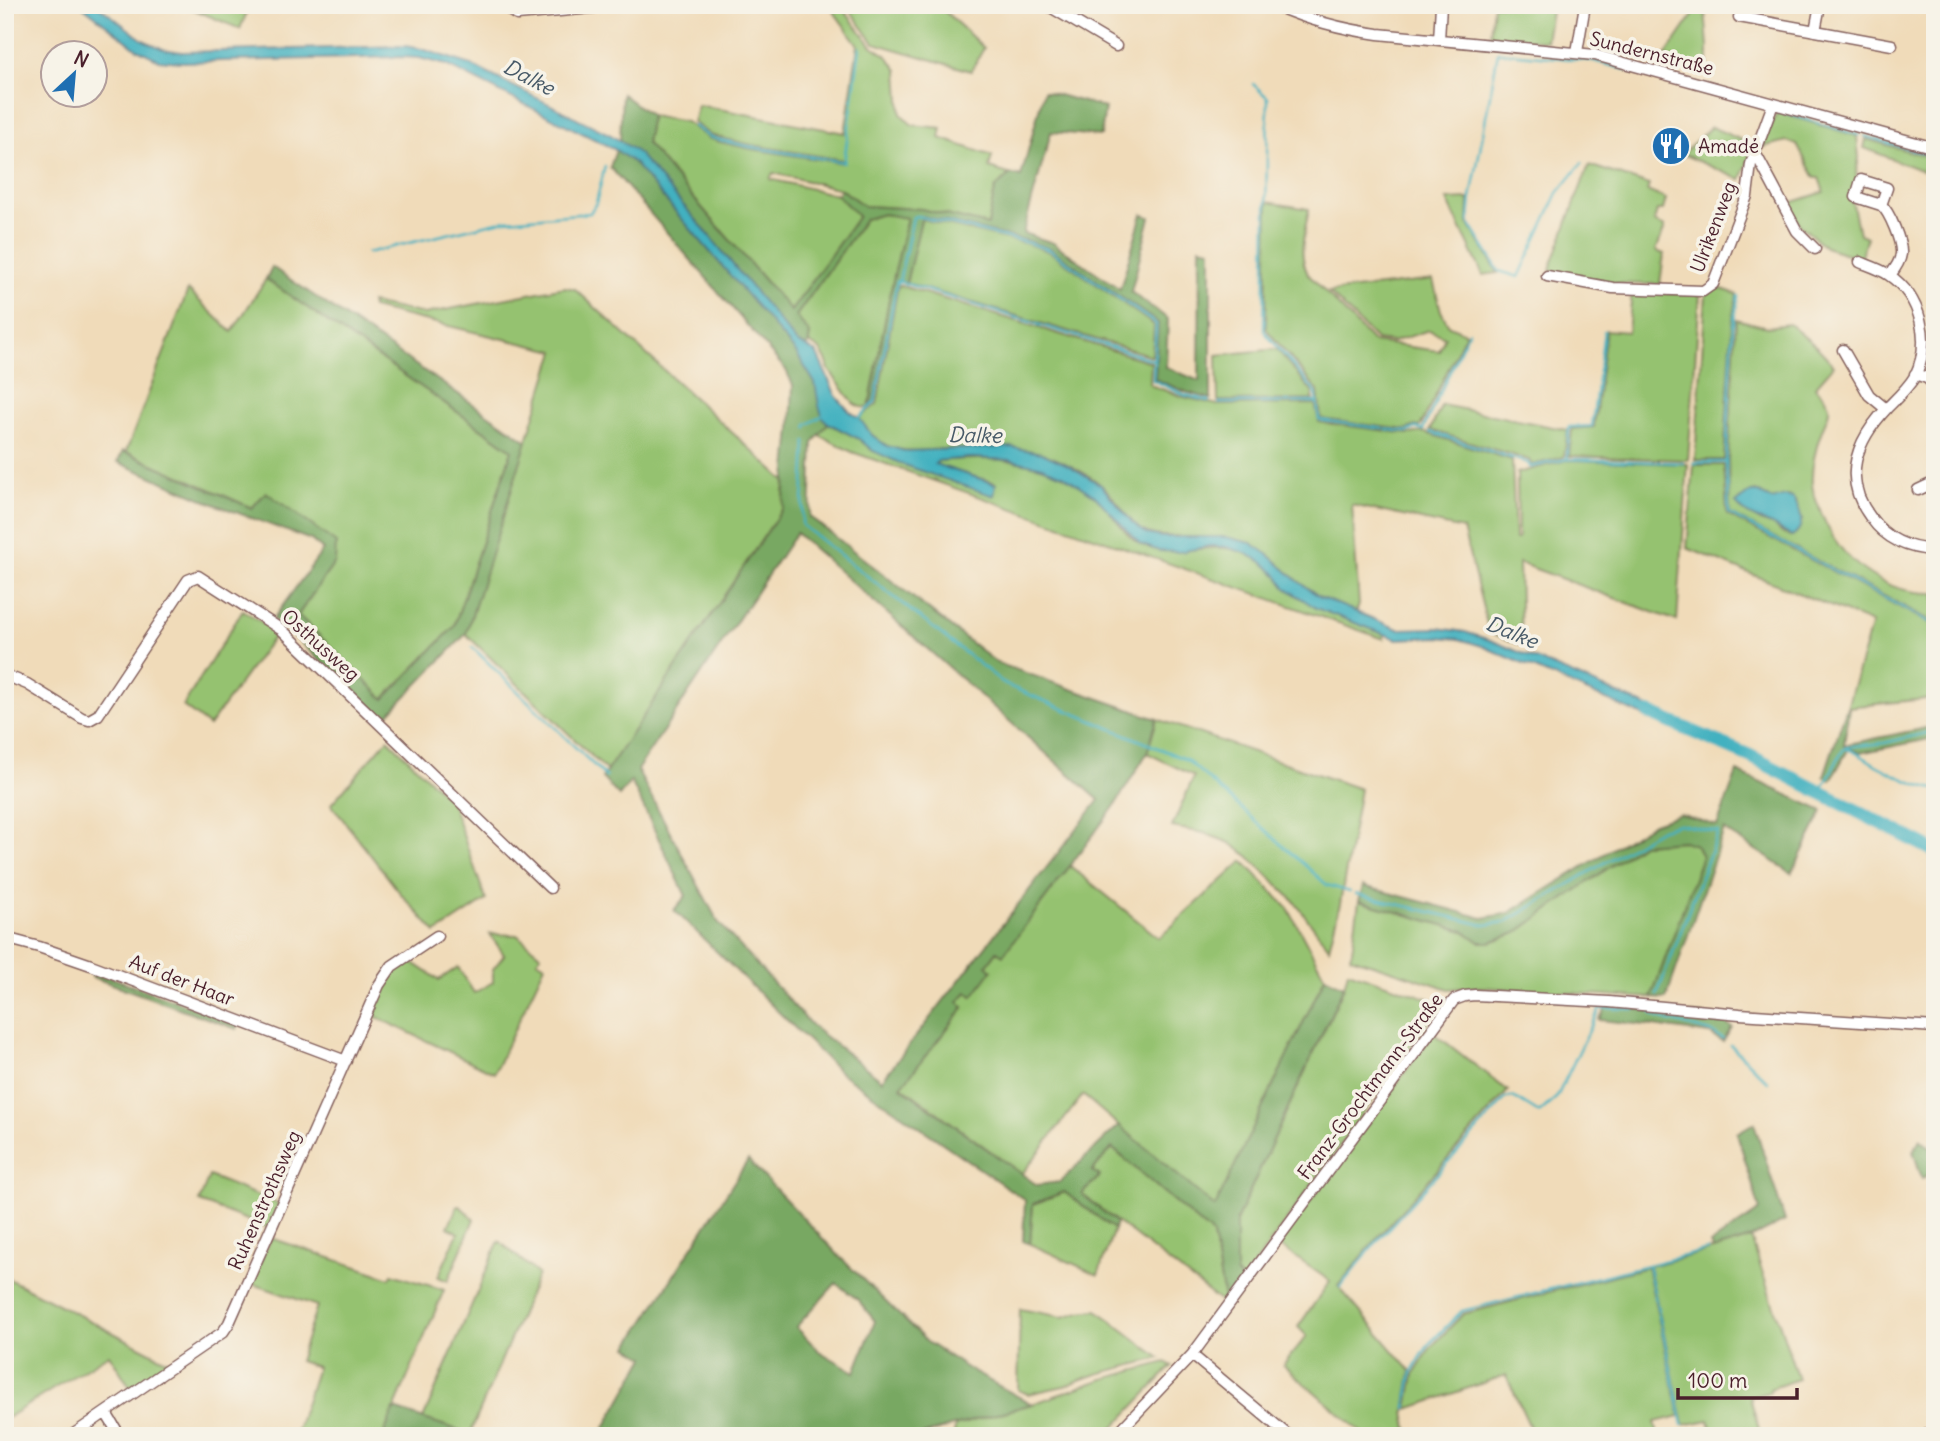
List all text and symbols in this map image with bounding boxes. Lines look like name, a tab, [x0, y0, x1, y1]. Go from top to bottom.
street label: Sundernstraße	[1588, 26, 1716, 80]
north arrow	[38, 38, 108, 108]
text: N	[70, 45, 93, 72]
water label: Dalke	[499, 53, 560, 102]
restaurant icon: Amadé	[1650, 125, 1692, 167]
place label: Amadé	[1698, 134, 1759, 158]
street label: Ulrikenweg	[1685, 178, 1741, 276]
water label: Dalke	[948, 421, 1004, 449]
street label: Osthusweg	[277, 604, 365, 686]
water label: Dalke	[1482, 609, 1543, 655]
street label: Auf der Haar	[126, 949, 238, 1011]
street label: Franz-Grochtmann-Straße	[1292, 988, 1448, 1184]
street label: Ruhenstrothsweg	[222, 1126, 306, 1274]
scale bar	[1678, 1357, 1797, 1401]
text: 100 m	[1688, 1367, 1747, 1394]

